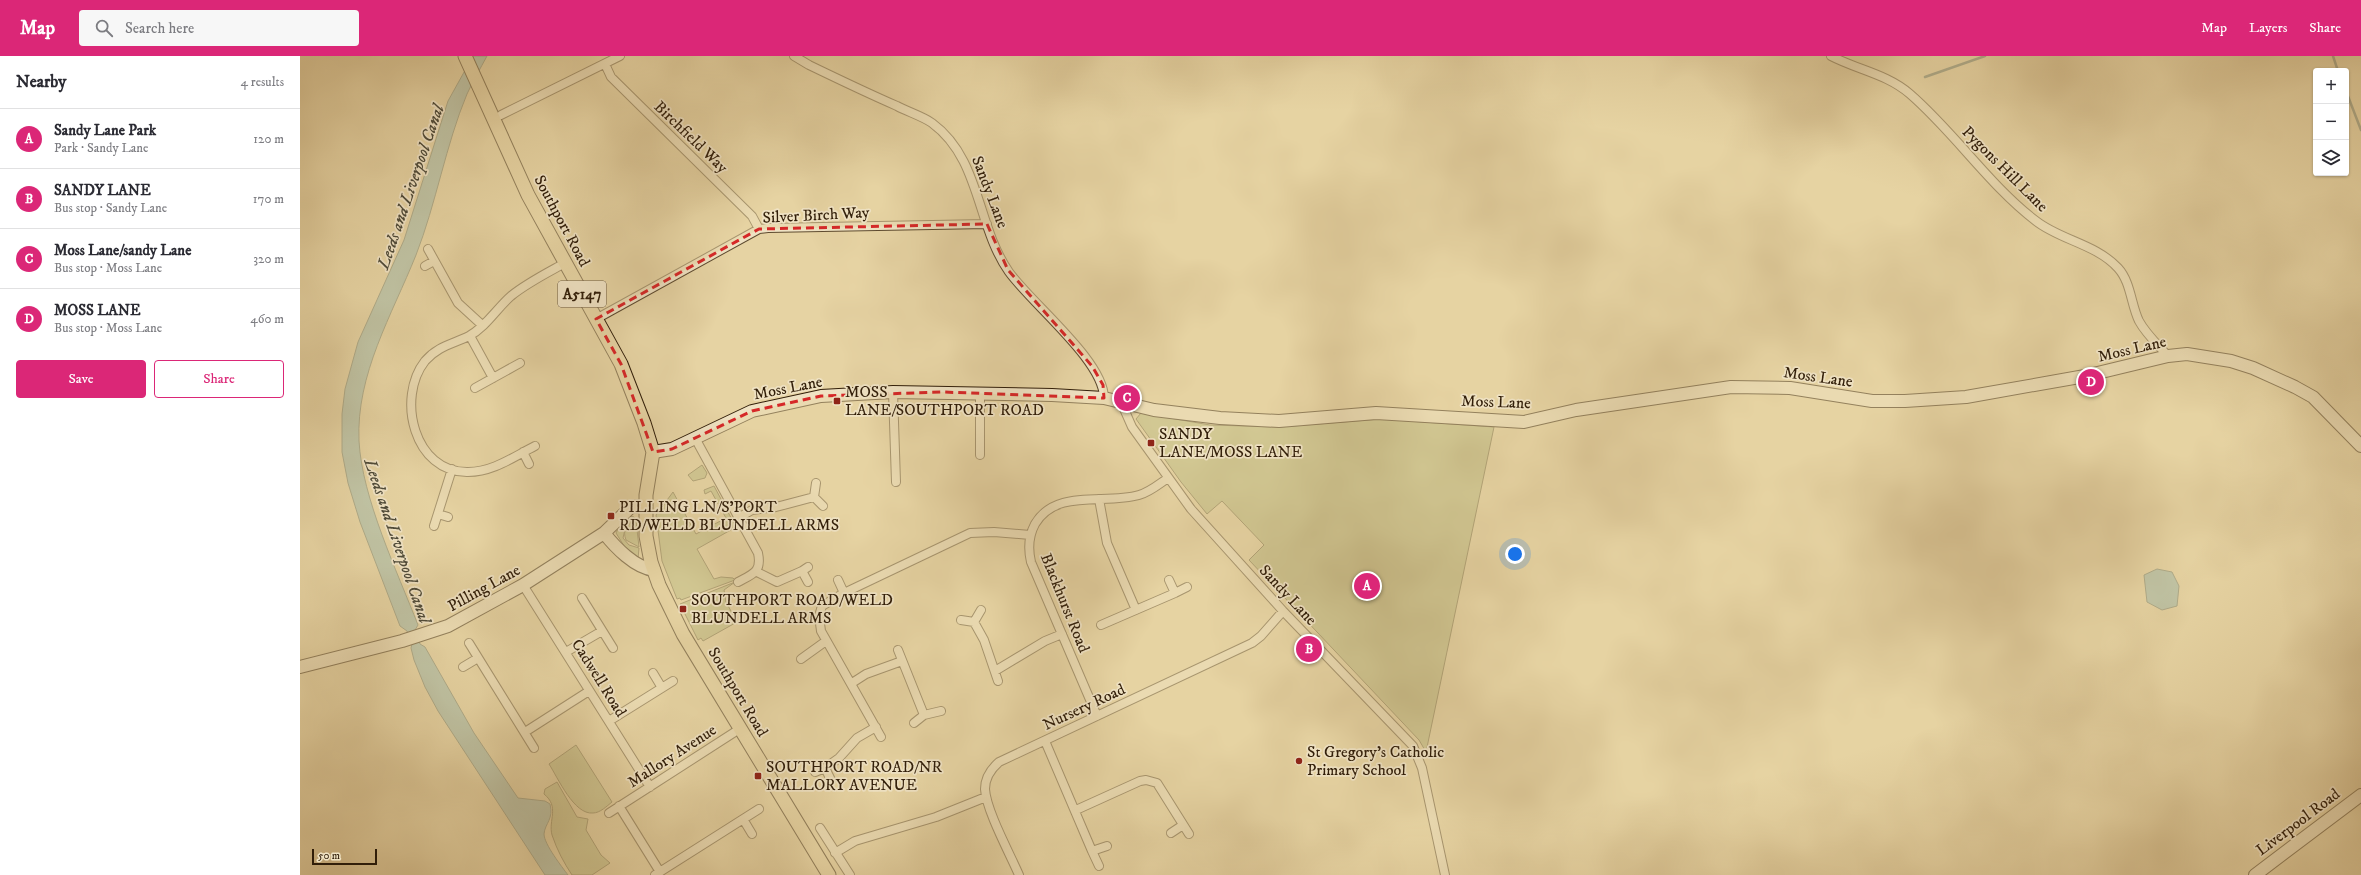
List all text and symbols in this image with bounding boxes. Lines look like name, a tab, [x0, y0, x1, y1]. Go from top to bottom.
search box	[79, 10, 359, 46]
text: Map	[20, 17, 55, 40]
icon: search	[93, 17, 115, 39]
text: Search here	[125, 19, 194, 38]
text: Map	[2201, 19, 2227, 37]
text: Layers	[2249, 19, 2287, 37]
text: Share	[2309, 19, 2341, 37]
map controls	[2313, 68, 2349, 176]
button: +	[2313, 68, 2349, 104]
text: Nearby	[16, 71, 66, 93]
text: 4 results	[241, 74, 284, 90]
street label: Birchfield Way	[650, 97, 732, 178]
water label: Leeds and Liverpool Canal	[372, 100, 450, 273]
button: −	[2313, 104, 2349, 140]
text: Sandy Lane Park	[54, 121, 156, 140]
street label: Pygons Hill Lane	[1958, 122, 2052, 216]
text: A	[25, 131, 33, 147]
text: 120 m	[253, 131, 284, 147]
text: Park · Sandy Lane	[54, 140, 148, 156]
button: layers	[2313, 140, 2349, 176]
street label: Sandy Lane	[967, 153, 1013, 231]
street label: Southport Road	[530, 172, 595, 270]
text: SANDY LANE	[54, 181, 151, 200]
text: B	[25, 191, 33, 207]
text: 170 m	[253, 191, 284, 207]
text: Bus stop · Sandy Lane	[54, 200, 167, 216]
street label: Silver Birch Way	[762, 202, 870, 228]
text: Moss Lane/sandy Lane	[54, 241, 191, 260]
text: C	[25, 251, 33, 267]
text: 320 m	[253, 251, 284, 267]
text: Bus stop · Moss Lane	[54, 260, 162, 276]
road number: A5147	[558, 281, 606, 307]
text: MOSS LANE	[54, 301, 141, 320]
text: D	[24, 311, 34, 327]
text: 460 m	[250, 311, 284, 327]
text: Bus stop · Moss Lane	[54, 320, 162, 336]
street label: Moss Lane	[2096, 331, 2168, 367]
button: Save	[16, 360, 146, 398]
button: Share	[154, 360, 284, 398]
street label: Moss Lane	[1782, 362, 1854, 392]
pin: D	[2078, 367, 2104, 397]
street label: Moss Lane	[752, 371, 824, 404]
place label: MOSS LANE/SOUTHPORT ROAD	[845, 382, 1044, 420]
pin: C	[1114, 383, 1140, 413]
street label: Moss Lane	[1461, 391, 1531, 413]
marker: MOSS LANE/SOUTHPORT ROAD	[832, 396, 842, 406]
place label: SANDY LANE/MOSS LANE	[1159, 424, 1302, 462]
marker: SANDY LANE/MOSS LANE	[1146, 438, 1156, 448]
water label: Leeds and Liverpool Canal	[358, 455, 436, 628]
place label: PILLING LN/S'PORT RD/WELD BLUNDELL ARMS	[619, 497, 839, 535]
marker: PILLING LN/S'PORT RD/WELD BLUNDELL ARMS	[606, 511, 616, 521]
your location	[1505, 544, 1525, 564]
street label: Blackhurst Road	[1036, 550, 1094, 656]
street label: Pilling Lane	[444, 560, 524, 616]
street label: Sandy Lane	[1255, 561, 1321, 630]
pin: A	[1354, 571, 1380, 601]
place label: SOUTHPORT ROAD/WELD BLUNDELL ARMS	[691, 590, 893, 628]
marker: SOUTHPORT ROAD/WELD BLUNDELL ARMS	[678, 604, 688, 614]
pin: B	[1296, 634, 1322, 664]
street label: Cadwell Road	[567, 635, 631, 721]
street label: Southport Road	[703, 644, 773, 740]
street label: Nursery Road	[1040, 679, 1128, 735]
street label: Mallory Avenue	[624, 720, 720, 792]
place label: St Gregory's Catholic Primary School	[1307, 742, 1444, 780]
marker: St Gregory's Catholic Primary School	[1294, 756, 1304, 766]
place label: SOUTHPORT ROAD/NR MALLORY AVENUE	[766, 757, 943, 795]
marker: SOUTHPORT ROAD/NR MALLORY AVENUE	[753, 771, 763, 781]
street label: Liverpool Road	[2252, 784, 2344, 860]
scale bar	[312, 847, 377, 866]
text: 50 m	[318, 849, 340, 863]

